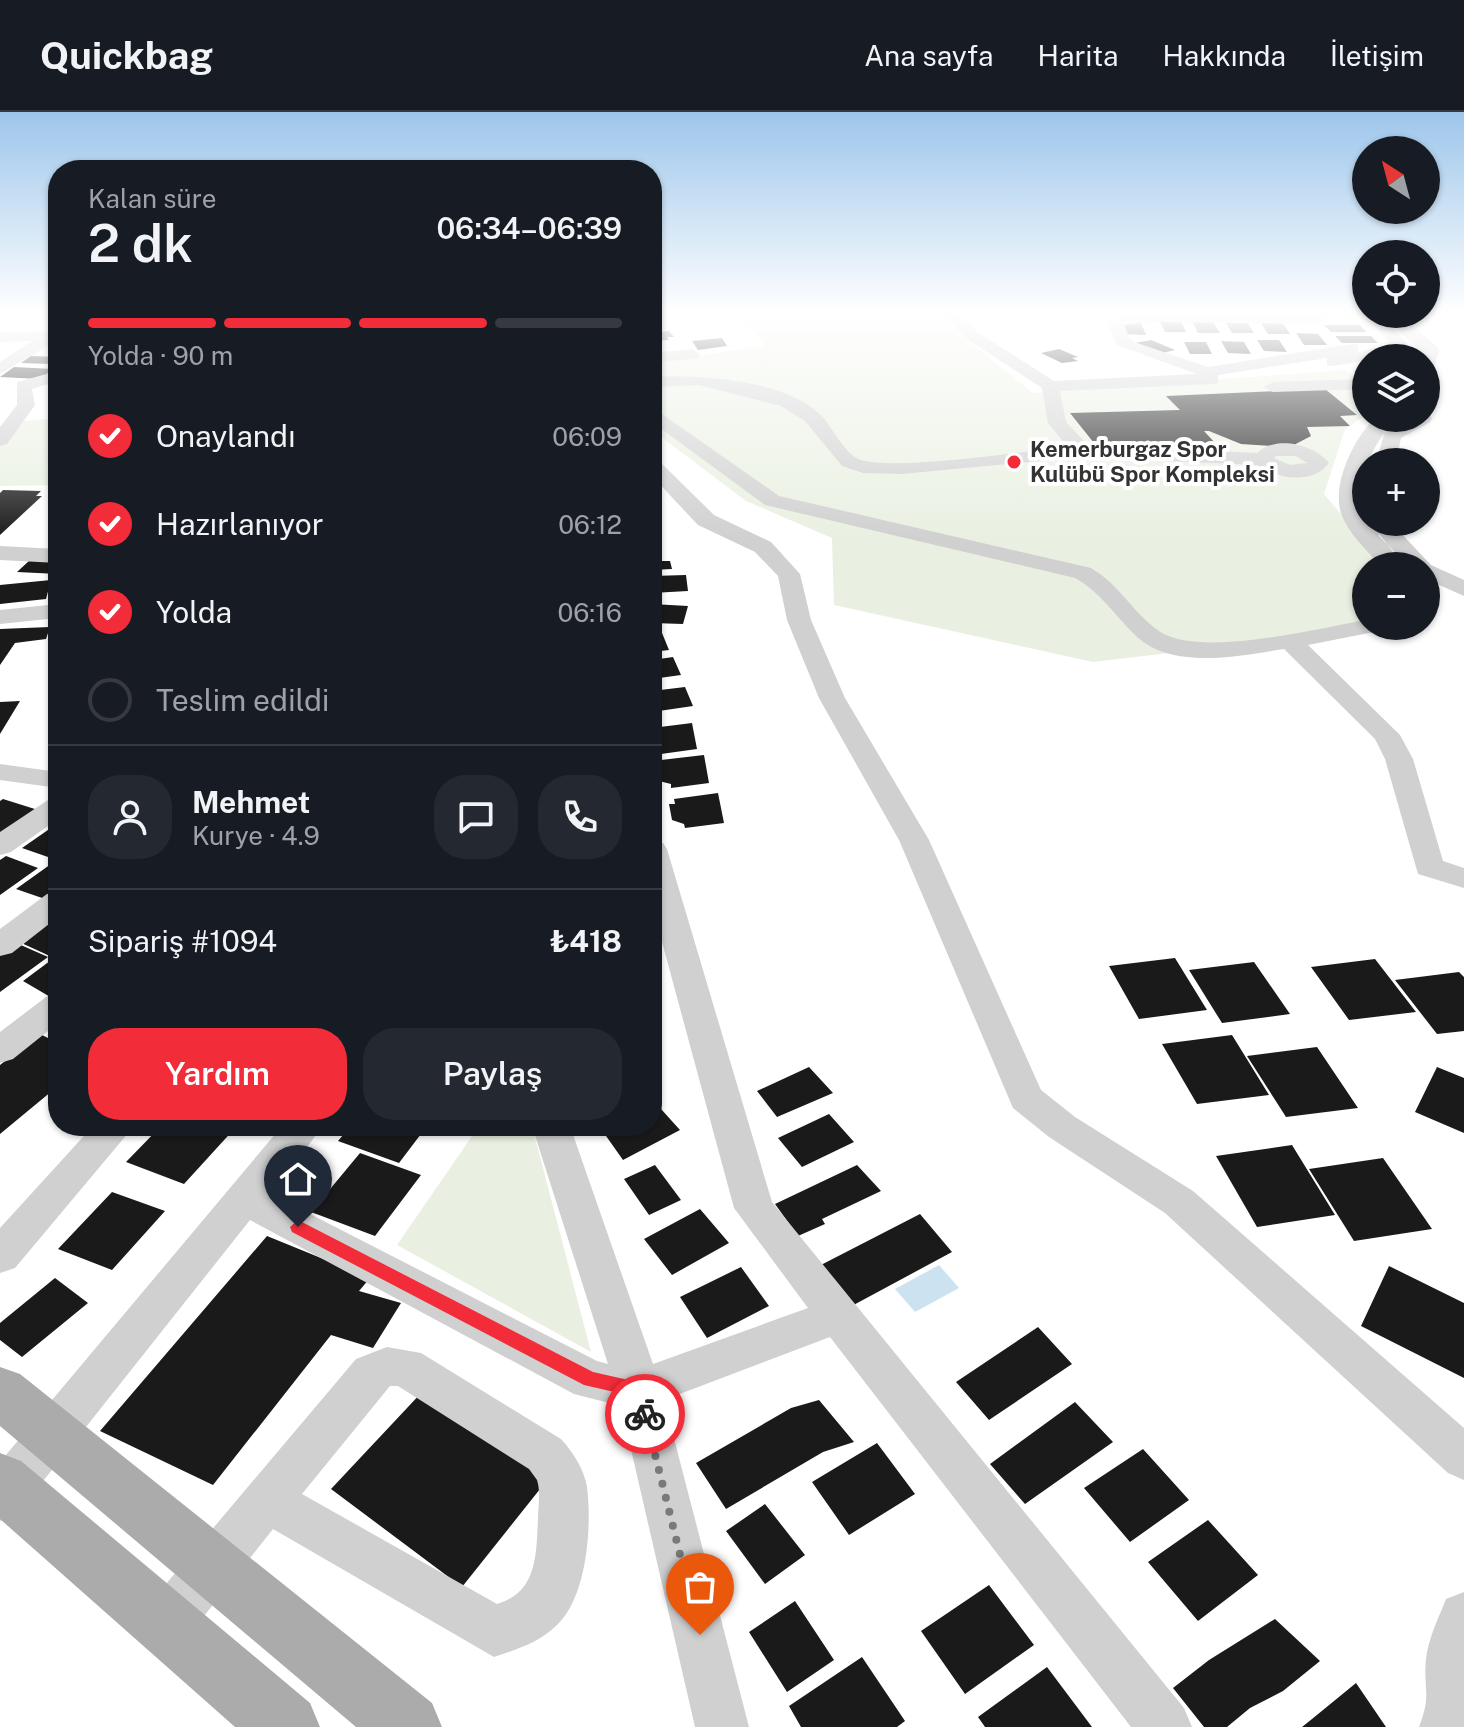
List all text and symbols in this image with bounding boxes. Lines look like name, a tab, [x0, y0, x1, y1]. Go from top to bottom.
text: Quickbag	[40, 33, 213, 78]
text: Ana sayfa	[864, 39, 994, 72]
text: Harita	[1038, 39, 1118, 72]
text: Hakkında	[1162, 39, 1286, 72]
text: İletişim	[1330, 39, 1424, 72]
north arrow	[1352, 136, 1440, 224]
map controls	[1352, 136, 1440, 640]
text: Kalan süre	[88, 183, 216, 214]
text: 06:34–06:39	[436, 210, 622, 246]
text: 2 dk	[88, 213, 193, 274]
button: locate	[1352, 240, 1440, 328]
text: Yolda · 90 m	[88, 340, 233, 371]
button: layers	[1352, 344, 1440, 432]
icon: check	[88, 414, 132, 458]
text: Onaylandı	[156, 418, 295, 454]
text: 06:09	[552, 421, 622, 452]
place label: Kemerburgaz Spor Kulübü Spor Kompleksi	[1030, 436, 1275, 487]
button: +	[1352, 448, 1440, 536]
marker: Kemerburgaz Spor Kulübü Spor Kompleksi	[1005, 453, 1023, 471]
icon: check	[88, 502, 132, 546]
text: Hazırlanıyor	[156, 506, 324, 542]
text: 06:12	[558, 509, 622, 540]
button: −	[1352, 552, 1440, 640]
icon: check	[88, 590, 132, 634]
text: Yolda	[156, 594, 232, 630]
text: 06:16	[557, 597, 622, 628]
text: Teslim edildi	[156, 682, 329, 718]
button: person	[88, 775, 172, 859]
button: chat	[434, 775, 518, 859]
button: phone	[538, 775, 622, 859]
text: Mehmet	[192, 784, 310, 820]
text: Kurye · 4.9	[192, 820, 320, 851]
text: Sipariş #1094	[88, 923, 277, 959]
text: ₺418	[550, 923, 622, 959]
button: Yardım	[88, 1028, 347, 1120]
button: Paylaş	[363, 1028, 622, 1120]
pin	[264, 1145, 332, 1227]
icon: home	[276, 1157, 320, 1201]
courier	[605, 1374, 685, 1454]
icon: bike	[623, 1392, 667, 1436]
pin	[666, 1553, 734, 1635]
icon: bag	[678, 1565, 722, 1609]

